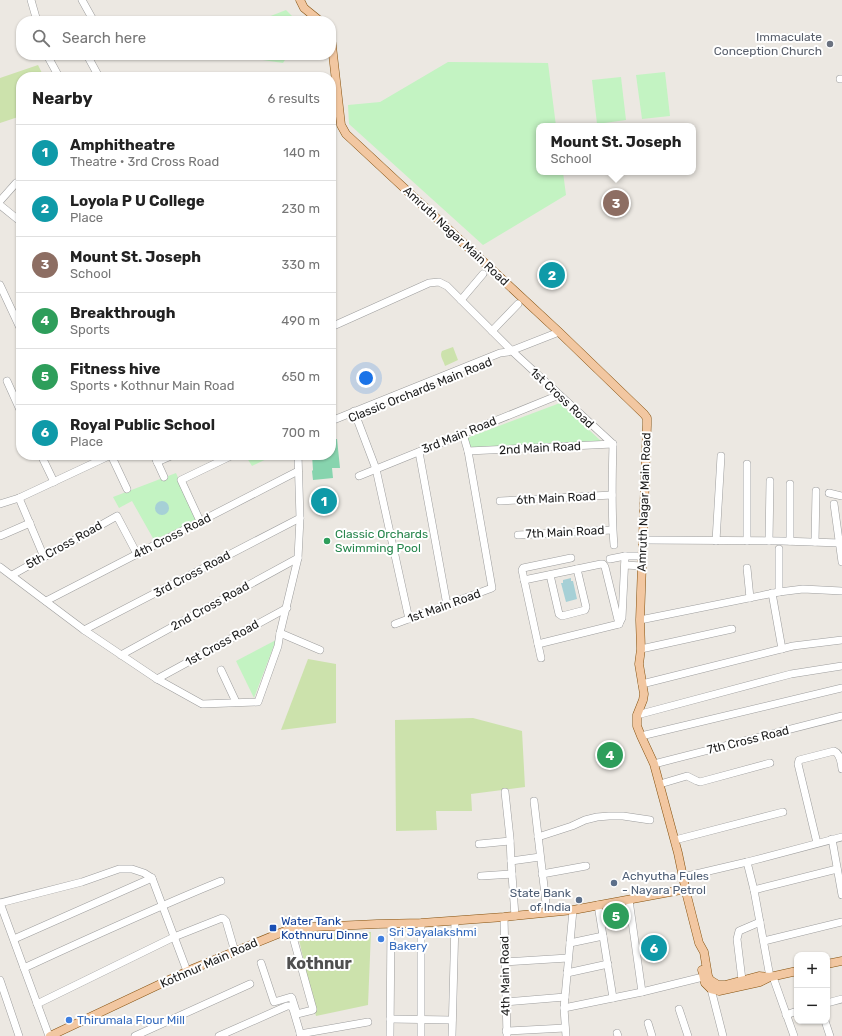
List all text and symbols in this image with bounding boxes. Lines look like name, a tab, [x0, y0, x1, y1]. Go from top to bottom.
search box	[16, 16, 336, 60]
icon: search	[30, 27, 52, 49]
text: Search here	[62, 29, 146, 47]
place label: Immaculate Conception Church	[714, 30, 822, 58]
marker: Immaculate Conception Church	[825, 39, 835, 49]
text: Nearby	[32, 88, 93, 108]
text: 6 results	[268, 91, 320, 106]
popup	[536, 123, 696, 175]
text: Mount St. Joseph	[550, 133, 682, 151]
text: Amphitheatre	[70, 136, 175, 154]
text: 1	[42, 145, 48, 160]
text: 140 m	[283, 145, 320, 160]
text: School	[550, 151, 592, 166]
text: Theatre · 3rd Cross Road	[70, 154, 219, 169]
street label: Amruth Nagar Main Road	[400, 183, 512, 289]
pin: 3	[603, 188, 629, 218]
text: Loyola P U College	[70, 192, 205, 210]
text: 2	[41, 201, 49, 216]
text: 230 m	[282, 201, 320, 216]
text: Place	[70, 210, 103, 225]
text: Mount St. Joseph	[70, 248, 201, 266]
text: 3	[41, 257, 49, 272]
text: 330 m	[281, 257, 320, 272]
pin: 2	[539, 260, 565, 290]
text: School	[70, 266, 111, 281]
text: Breakthrough	[70, 304, 175, 322]
text: 4	[41, 313, 49, 328]
text: 490 m	[281, 313, 320, 328]
text: Sports	[70, 322, 110, 337]
street label: Classic Orchards Main Road	[346, 355, 494, 425]
text: Fitness hive	[70, 360, 160, 378]
street label: 1st Cross Road	[527, 365, 597, 431]
your location	[356, 368, 376, 388]
text: 5	[41, 369, 49, 384]
text: 650 m	[281, 369, 320, 384]
text: Sports · Kothnur Main Road	[70, 378, 234, 393]
street label: 3rd Main Road	[420, 414, 498, 456]
text: Royal Public School	[70, 416, 215, 434]
text: 6	[41, 425, 49, 440]
text: 700 m	[282, 425, 320, 440]
street label: Amruth Nagar Main Road	[635, 432, 653, 572]
text: Place	[70, 434, 103, 449]
street label: 2nd Main Road	[499, 439, 581, 457]
pin: 1	[311, 486, 337, 516]
street label: 6th Main Road	[516, 489, 596, 507]
street label: 4th Cross Road	[131, 510, 213, 562]
street label: 5th Cross Road	[23, 518, 105, 572]
street label: 7th Main Road	[525, 523, 605, 541]
place label: Classic Orchards Swimming Pool	[335, 527, 428, 555]
marker: Classic Orchards Swimming Pool	[322, 536, 332, 546]
street label: 3rd Cross Road	[151, 548, 233, 600]
street label: 2nd Cross Road	[168, 579, 252, 633]
street label: 1st Main Road	[406, 586, 482, 626]
street label: 1st Cross Road	[183, 617, 261, 669]
street label: 7th Cross Road	[706, 723, 790, 757]
pin: 4	[597, 740, 623, 770]
place label: Achyutha Fules - Nayara Petrol	[622, 869, 709, 897]
marker: Achyutha Fules - Nayara Petrol	[609, 878, 619, 888]
place label: State Bank of India	[510, 886, 572, 914]
marker: State Bank of India	[574, 895, 584, 905]
pin: 5	[603, 901, 629, 931]
place label: Water Tank Kothnuru Dinne	[281, 914, 369, 942]
marker: Water Tank Kothnuru Dinne	[268, 923, 278, 933]
place label: Sri Jayalakshmi Bakery	[389, 925, 477, 953]
pin: 6	[641, 933, 667, 963]
marker: Sri Jayalakshmi Bakery	[376, 934, 386, 944]
street label: Kothnur Main Road	[158, 935, 260, 991]
street label: 4th Main Road	[497, 936, 513, 1016]
map controls	[794, 952, 830, 1024]
button: +	[794, 952, 830, 988]
district label: Kothnur	[286, 954, 353, 973]
button: −	[794, 988, 830, 1024]
place label: Thirumala Flour Mill	[77, 1013, 185, 1027]
marker: Thirumala Flour Mill	[64, 1015, 74, 1025]

